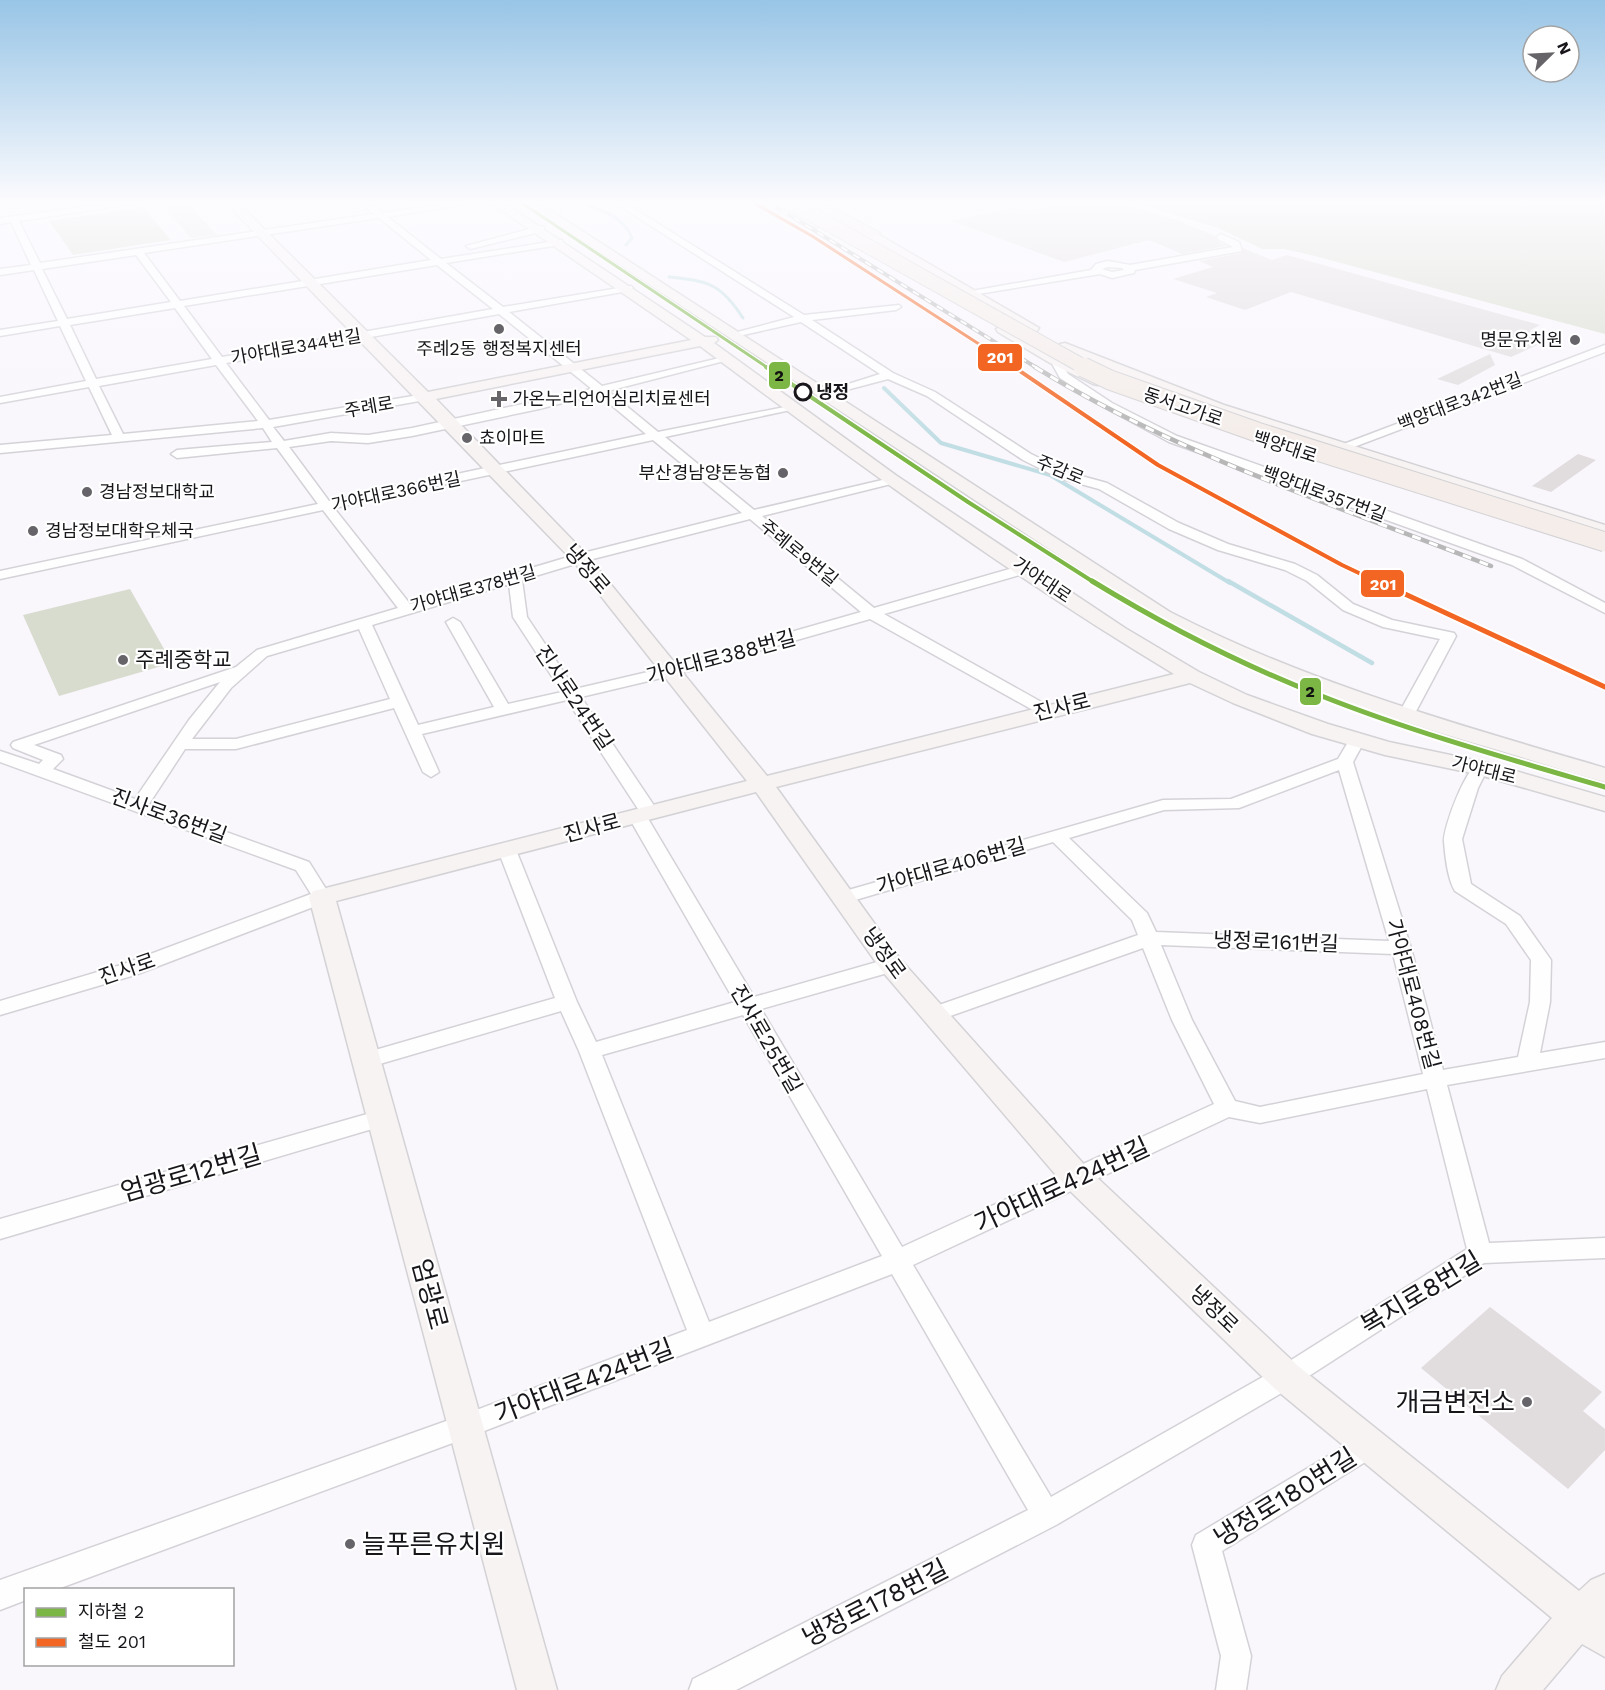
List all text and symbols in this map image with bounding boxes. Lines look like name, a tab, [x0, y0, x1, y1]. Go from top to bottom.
north arrow	[1521, 24, 1581, 84]
text: N	[1553, 39, 1575, 57]
marker: 주례2동 행정복지센터	[492, 322, 506, 336]
street label: 가야대로344번길	[229, 325, 363, 368]
place label: 명문유치원	[1480, 329, 1563, 350]
marker: 명문유치원	[1568, 333, 1582, 347]
place label: 주례2동 행정복지센터	[416, 338, 582, 359]
line badge: 201	[977, 343, 1023, 372]
text: 201	[987, 348, 1013, 367]
line badge: 2	[768, 361, 791, 390]
text: 2	[774, 366, 784, 385]
street label: 백양대로342번길	[1395, 368, 1525, 435]
place label: 냉정	[816, 381, 849, 402]
marker: 냉정	[794, 383, 812, 401]
street label: 동서고가로	[1141, 383, 1226, 430]
place label: 가온누리언어심리치료센터	[512, 388, 711, 409]
marker: 가온누리언어심리치료센터	[490, 390, 508, 408]
street label: 주례로	[343, 392, 395, 421]
street label: 백양대로	[1250, 426, 1320, 467]
place label: 쵸이마트	[479, 427, 545, 448]
marker: 쵸이마트	[460, 431, 474, 445]
street label: 주감로	[1033, 450, 1087, 489]
street label: 백양대로357번길	[1259, 461, 1389, 526]
place label: 부산경남양돈농협	[639, 462, 771, 483]
marker: 부산경남양돈농협	[776, 466, 790, 480]
street label: 가야대로366번길	[329, 468, 463, 515]
place label: 경남정보대학교	[99, 481, 215, 502]
marker: 경남정보대학교	[80, 485, 94, 499]
street label: 주례로9번길	[756, 515, 842, 590]
place label: 경남정보대학우체국	[45, 520, 194, 541]
marker: 경남정보대학우체국	[26, 524, 40, 538]
street label: 냉정로	[559, 539, 616, 599]
street label: 가야대로	[1009, 552, 1076, 607]
street label: 가야대로378번길	[408, 561, 538, 617]
line badge: 201	[1360, 569, 1405, 598]
text: 201	[1370, 575, 1396, 594]
street label: 가야대로388번길	[643, 625, 799, 689]
street label: 진사로24번길	[530, 641, 619, 755]
place label: 주례중학교	[135, 647, 232, 672]
marker: 주례중학교	[116, 653, 130, 667]
line badge: 2	[1299, 677, 1322, 706]
text: 2	[1305, 682, 1315, 701]
street label: 진사로	[1031, 687, 1093, 726]
street label: 가야대로	[1449, 751, 1519, 788]
street label: 진사로36번길	[108, 783, 231, 848]
street label: 진사로	[561, 808, 623, 847]
street label: 가야대로406번길	[873, 832, 1029, 899]
street label: 가야대로408번길	[1381, 916, 1446, 1072]
street label: 냉정로	[857, 922, 912, 984]
street label: 냉정로161번길	[1213, 927, 1339, 956]
street label: 진사로	[95, 947, 158, 990]
street label: 진사로25번길	[725, 980, 808, 1097]
street label: 가야대로424번길	[970, 1131, 1154, 1239]
street label: 엄광로12번길	[117, 1139, 265, 1207]
street label: 복지로8번길	[1355, 1245, 1487, 1341]
street label: 엄광로	[406, 1255, 454, 1333]
street label: 냉정로	[1185, 1280, 1244, 1338]
street label: 가야대로424번길	[490, 1333, 678, 1429]
place label: 개금변전소	[1395, 1387, 1515, 1417]
marker: 개금변전소	[1520, 1395, 1534, 1409]
street label: 냉정로180번길	[1208, 1441, 1362, 1553]
place label: 늘푸른유치원	[362, 1529, 506, 1559]
marker: 늘푸른유치원	[343, 1537, 357, 1551]
street label: 냉정로178번길	[797, 1553, 953, 1653]
legend	[24, 1588, 234, 1666]
text: 지하철 2	[78, 1601, 144, 1622]
text: 철도 201	[78, 1631, 146, 1652]

